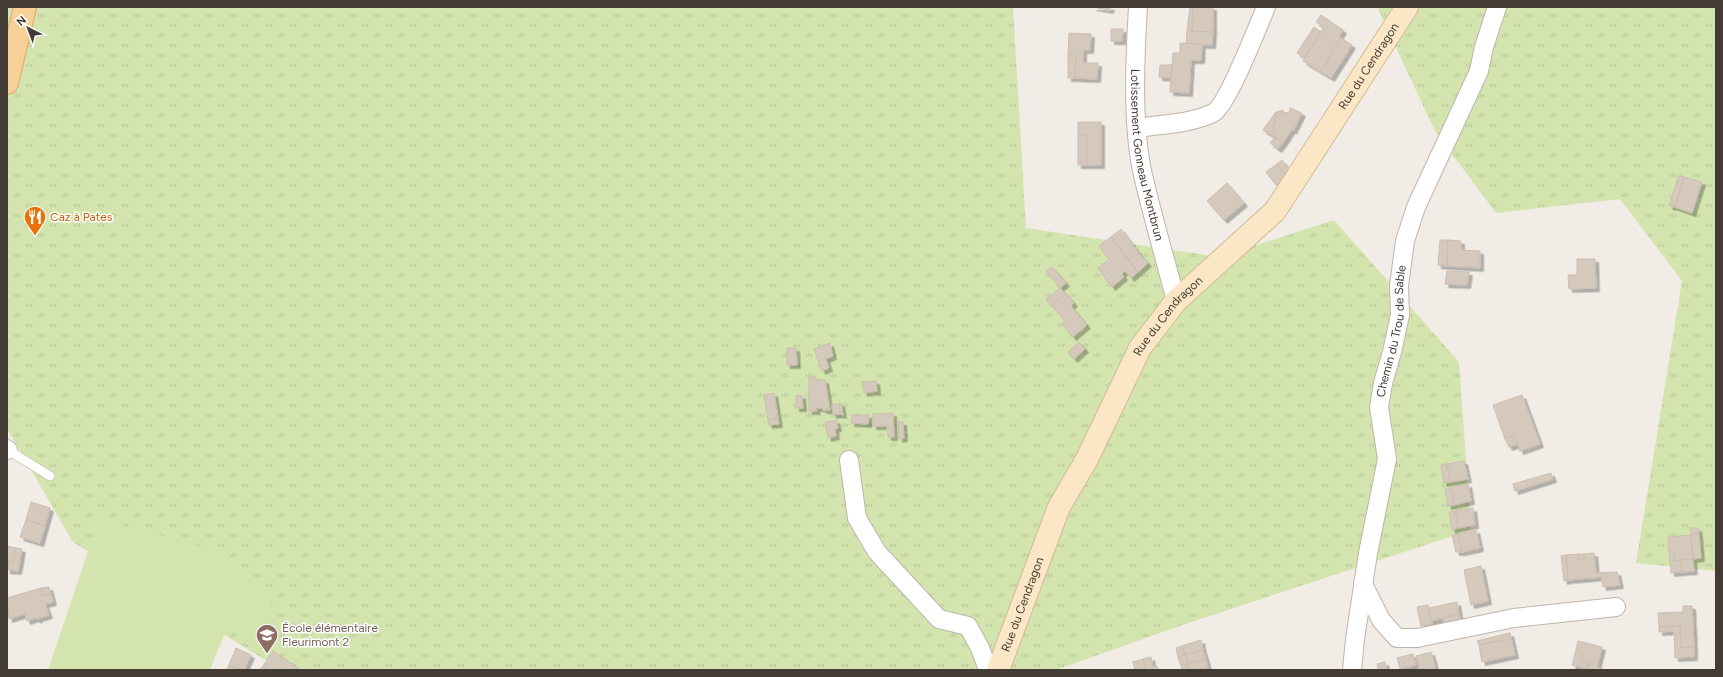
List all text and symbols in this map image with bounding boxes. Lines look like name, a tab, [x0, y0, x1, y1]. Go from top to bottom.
north arrow	[8, 8, 48, 48]
text: N	[14, 13, 29, 29]
street label: Rue du Cendragon	[1336, 20, 1402, 112]
street label: Lotissement Gonneau Montbrun	[1128, 69, 1167, 242]
restaurant icon: Caz à Pates	[22, 204, 48, 237]
place label: Caz à Pates	[50, 210, 113, 224]
street label: Chemin du Trou de Sable	[1374, 264, 1409, 398]
street label: Rue du Cendragon	[1130, 273, 1206, 358]
street label: Rue du Cendragon	[998, 555, 1047, 654]
place label: École élémentaire Fleurimont 2	[282, 621, 378, 649]
school or university icon: École élémentaire Fleurimont 2	[254, 622, 280, 655]

